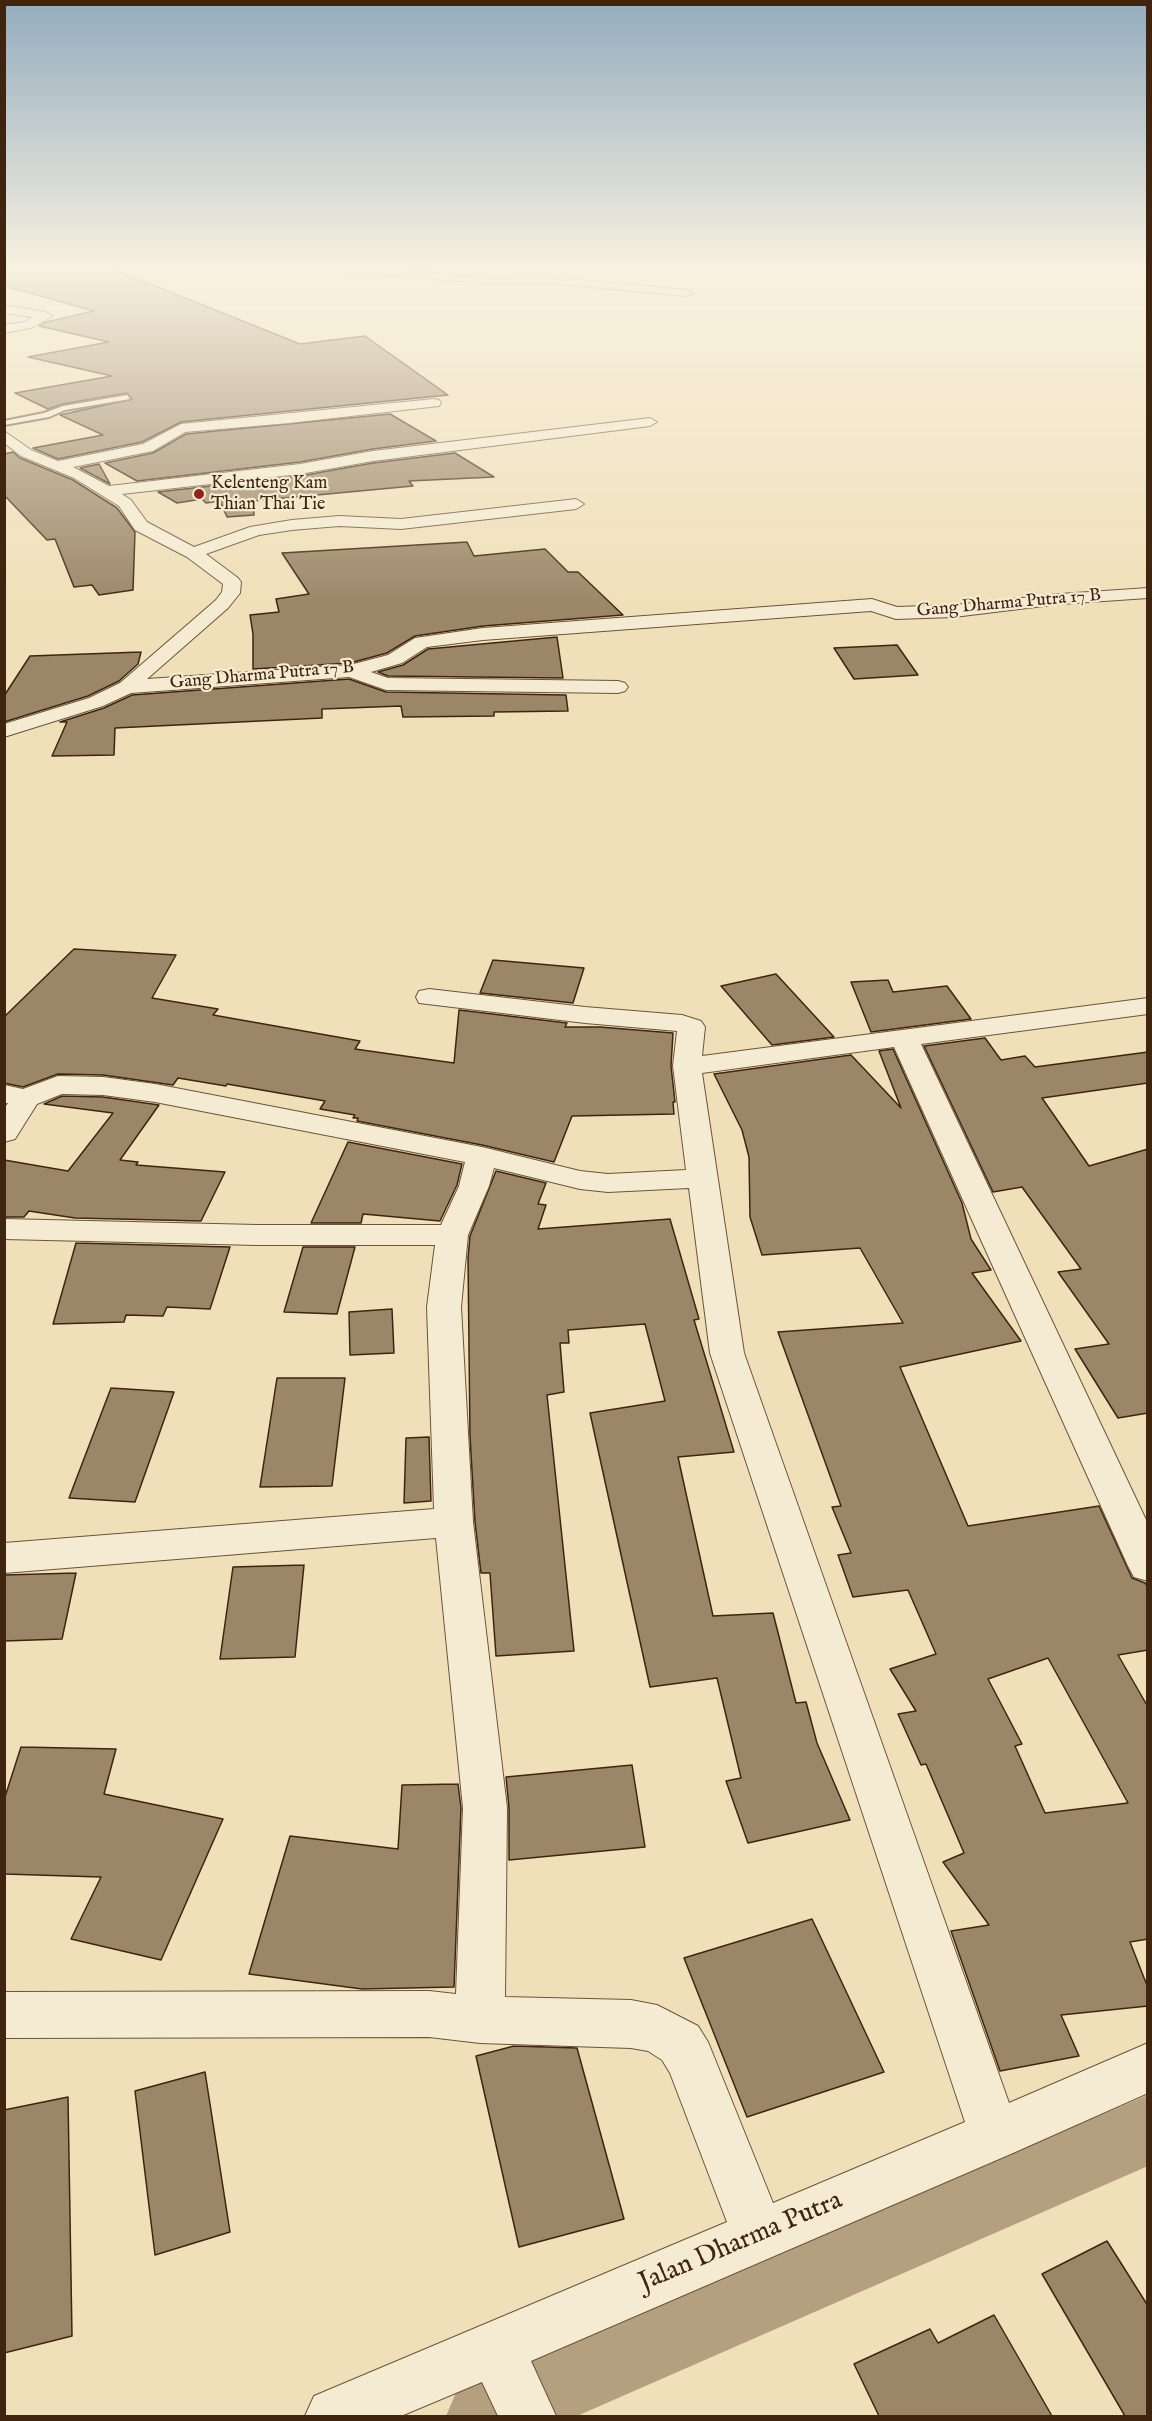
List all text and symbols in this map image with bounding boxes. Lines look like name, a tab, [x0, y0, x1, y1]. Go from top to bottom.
place label: Kelenteng Kam Thian Thai Tie	[211, 473, 327, 516]
marker: Kelenteng Kam Thian Thai Tie	[192, 487, 206, 501]
street label: Gang Dharma Putra 17 B	[916, 585, 1102, 623]
street label: Gang Dharma Putra 17 B	[169, 657, 355, 695]
street label: Jalan Dharma Putra	[634, 2186, 848, 2300]

